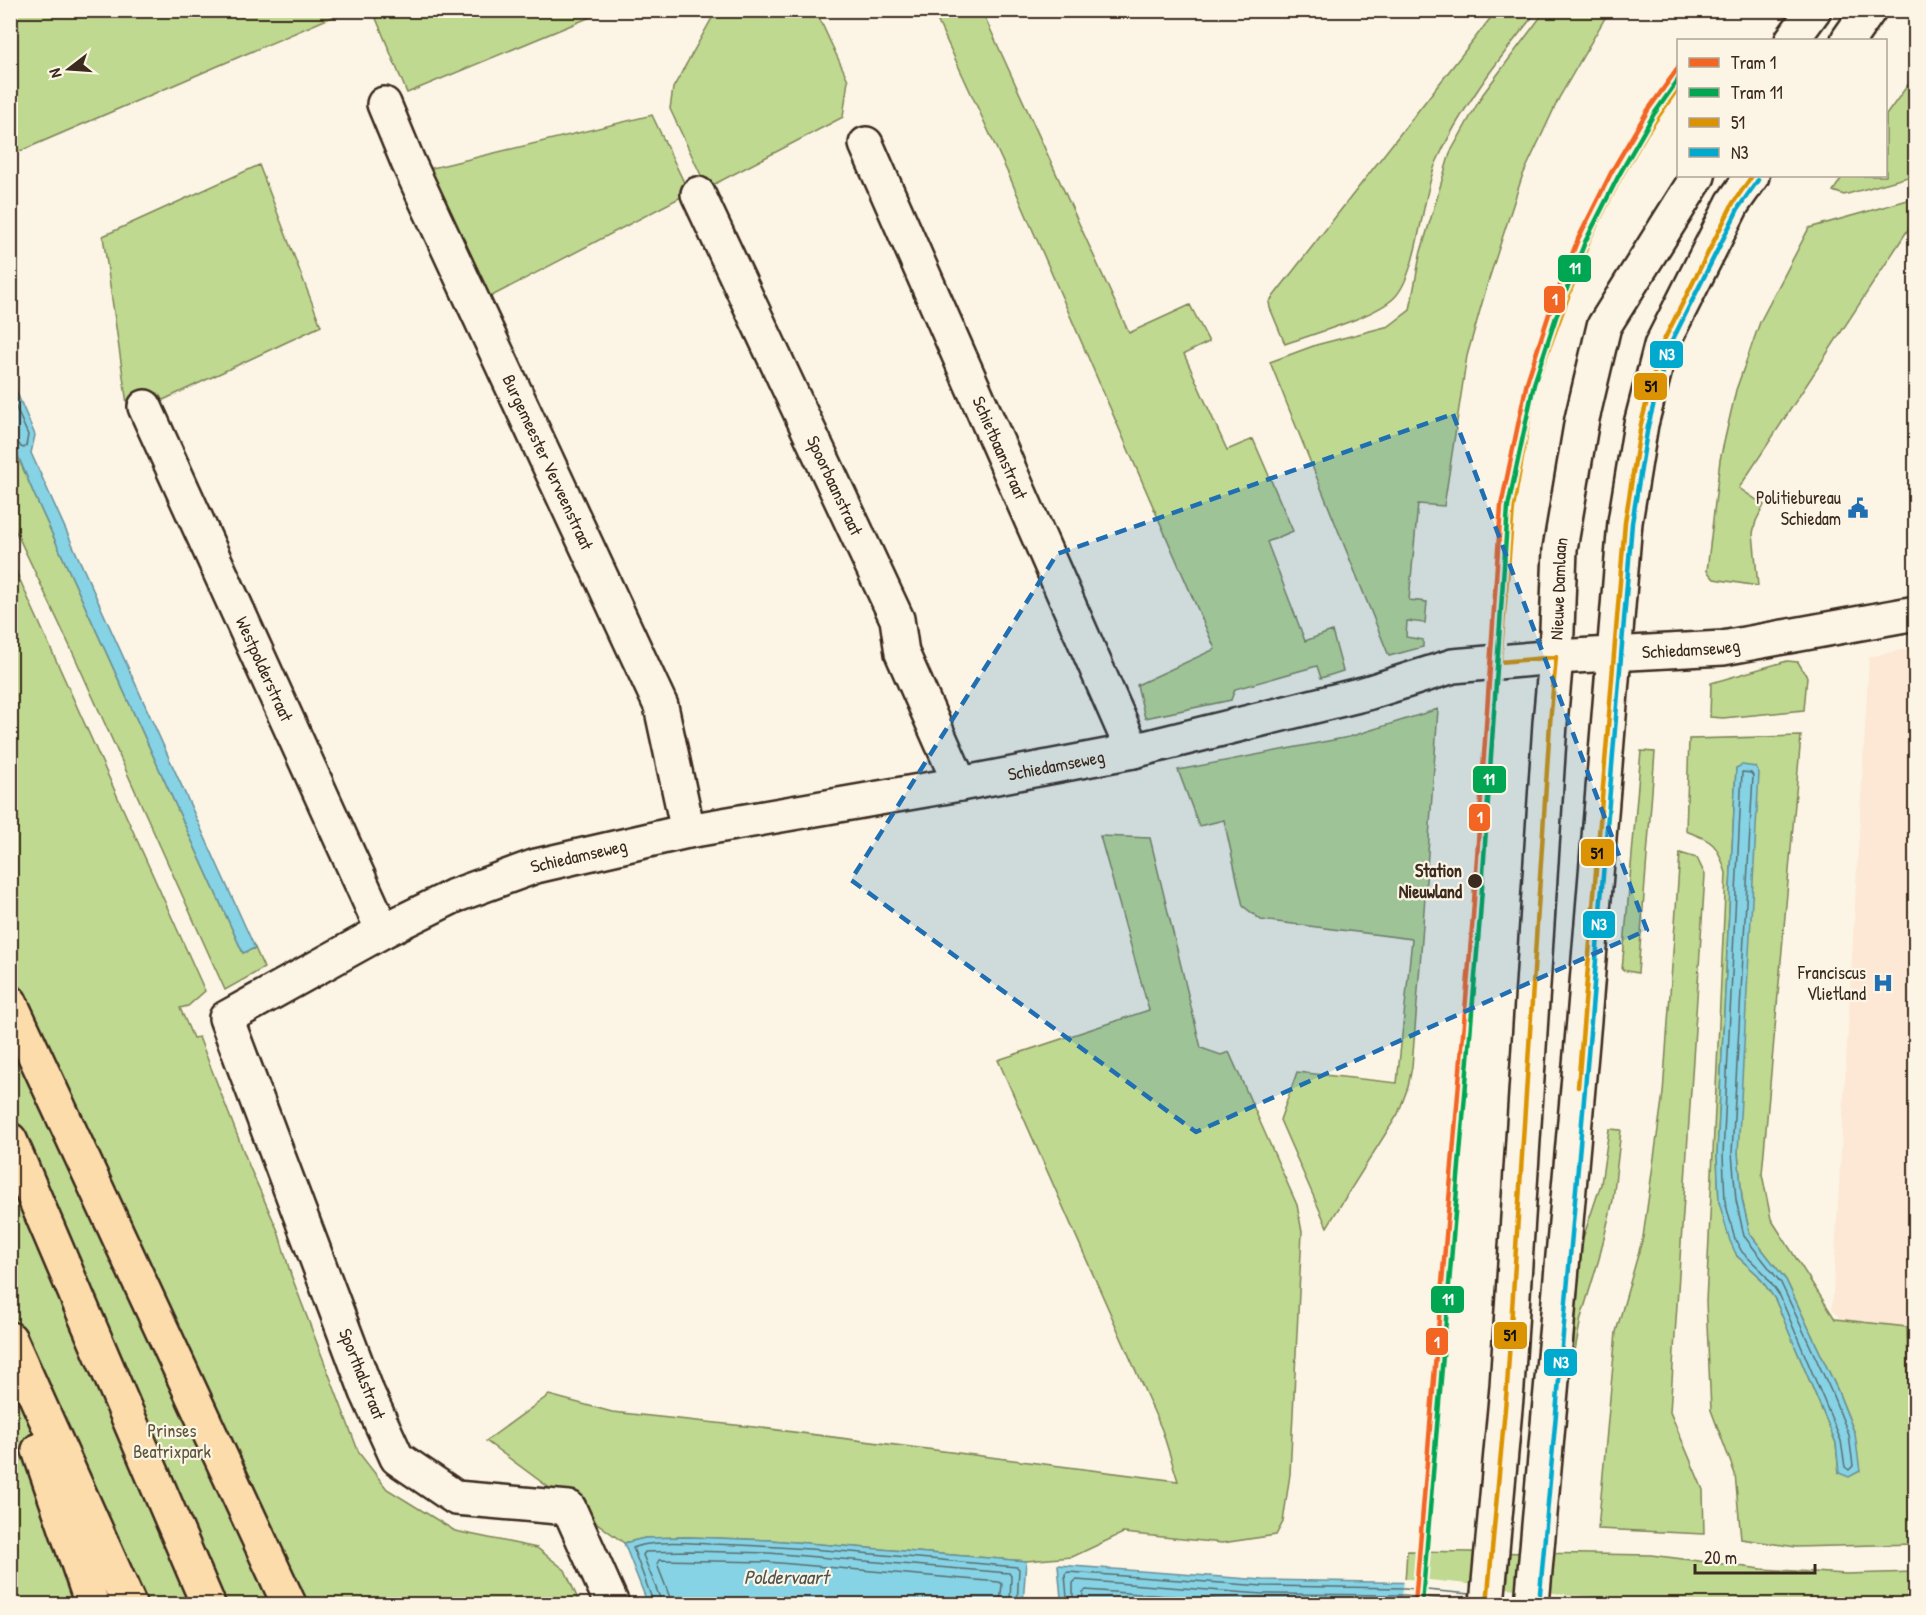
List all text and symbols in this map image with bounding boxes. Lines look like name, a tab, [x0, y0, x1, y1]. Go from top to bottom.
north arrow	[39, 39, 99, 99]
legend	[1677, 39, 1887, 177]
text: Tram 1	[1731, 50, 1776, 75]
text: N	[43, 66, 66, 81]
text: Tram 11	[1731, 80, 1783, 105]
text: 51	[1731, 110, 1745, 135]
text: N3	[1731, 140, 1749, 165]
line badge: 11	[1557, 254, 1592, 283]
text: 11	[1569, 257, 1581, 279]
line badge: 1	[1543, 285, 1566, 314]
text: 1	[1552, 288, 1558, 310]
line badge: N3	[1649, 340, 1684, 369]
text: N3	[1659, 343, 1675, 365]
street label: Burgemeester Verveenstraat	[497, 370, 600, 555]
line badge: 51	[1633, 372, 1668, 401]
text: 51	[1645, 375, 1657, 397]
street label: Schietbaanstraat	[966, 392, 1034, 504]
street label: Spoorbaanstraat	[801, 431, 869, 540]
place label: Politiebureau Schiedam	[1756, 485, 1841, 531]
public building icon: Politiebureau Schiedam	[1846, 496, 1870, 520]
street label: Nieuwe Damlaan	[1544, 535, 1574, 640]
street label: Westpolderstraat	[230, 613, 300, 726]
street label: Schiedamseweg	[1641, 632, 1742, 664]
street label: Schiedamseweg	[1006, 744, 1107, 787]
line badge: 11	[1472, 765, 1507, 794]
text: 11	[1483, 768, 1495, 790]
line badge: 1	[1468, 803, 1491, 832]
text: 1	[1477, 806, 1483, 828]
street label: Schiedamseweg	[527, 832, 629, 879]
line badge: 51	[1580, 838, 1615, 867]
text: 51	[1591, 842, 1603, 864]
place label: Station Nieuwland	[1399, 858, 1462, 904]
marker: Station Nieuwland	[1466, 872, 1484, 890]
line badge: N3	[1582, 910, 1616, 939]
text: N3	[1591, 913, 1607, 935]
place label: Franciscus Vlietland	[1797, 960, 1866, 1006]
hospital icon: Franciscus Vlietland	[1871, 971, 1895, 995]
line badge: 11	[1430, 1285, 1465, 1314]
text: 11	[1442, 1288, 1454, 1310]
line badge: 51	[1493, 1321, 1528, 1350]
text: 51	[1504, 1324, 1516, 1346]
street label: Sporthalstraat	[333, 1325, 392, 1424]
line badge: 1	[1425, 1327, 1449, 1356]
text: 1	[1434, 1331, 1440, 1353]
line badge: N3	[1543, 1348, 1578, 1377]
text: N3	[1553, 1351, 1569, 1373]
park label: Prinses Beatrixpark	[133, 1418, 211, 1464]
scale bar	[1695, 1537, 1815, 1575]
text: 20 m	[1704, 1545, 1737, 1570]
water label: Poldervaart	[744, 1563, 831, 1590]

